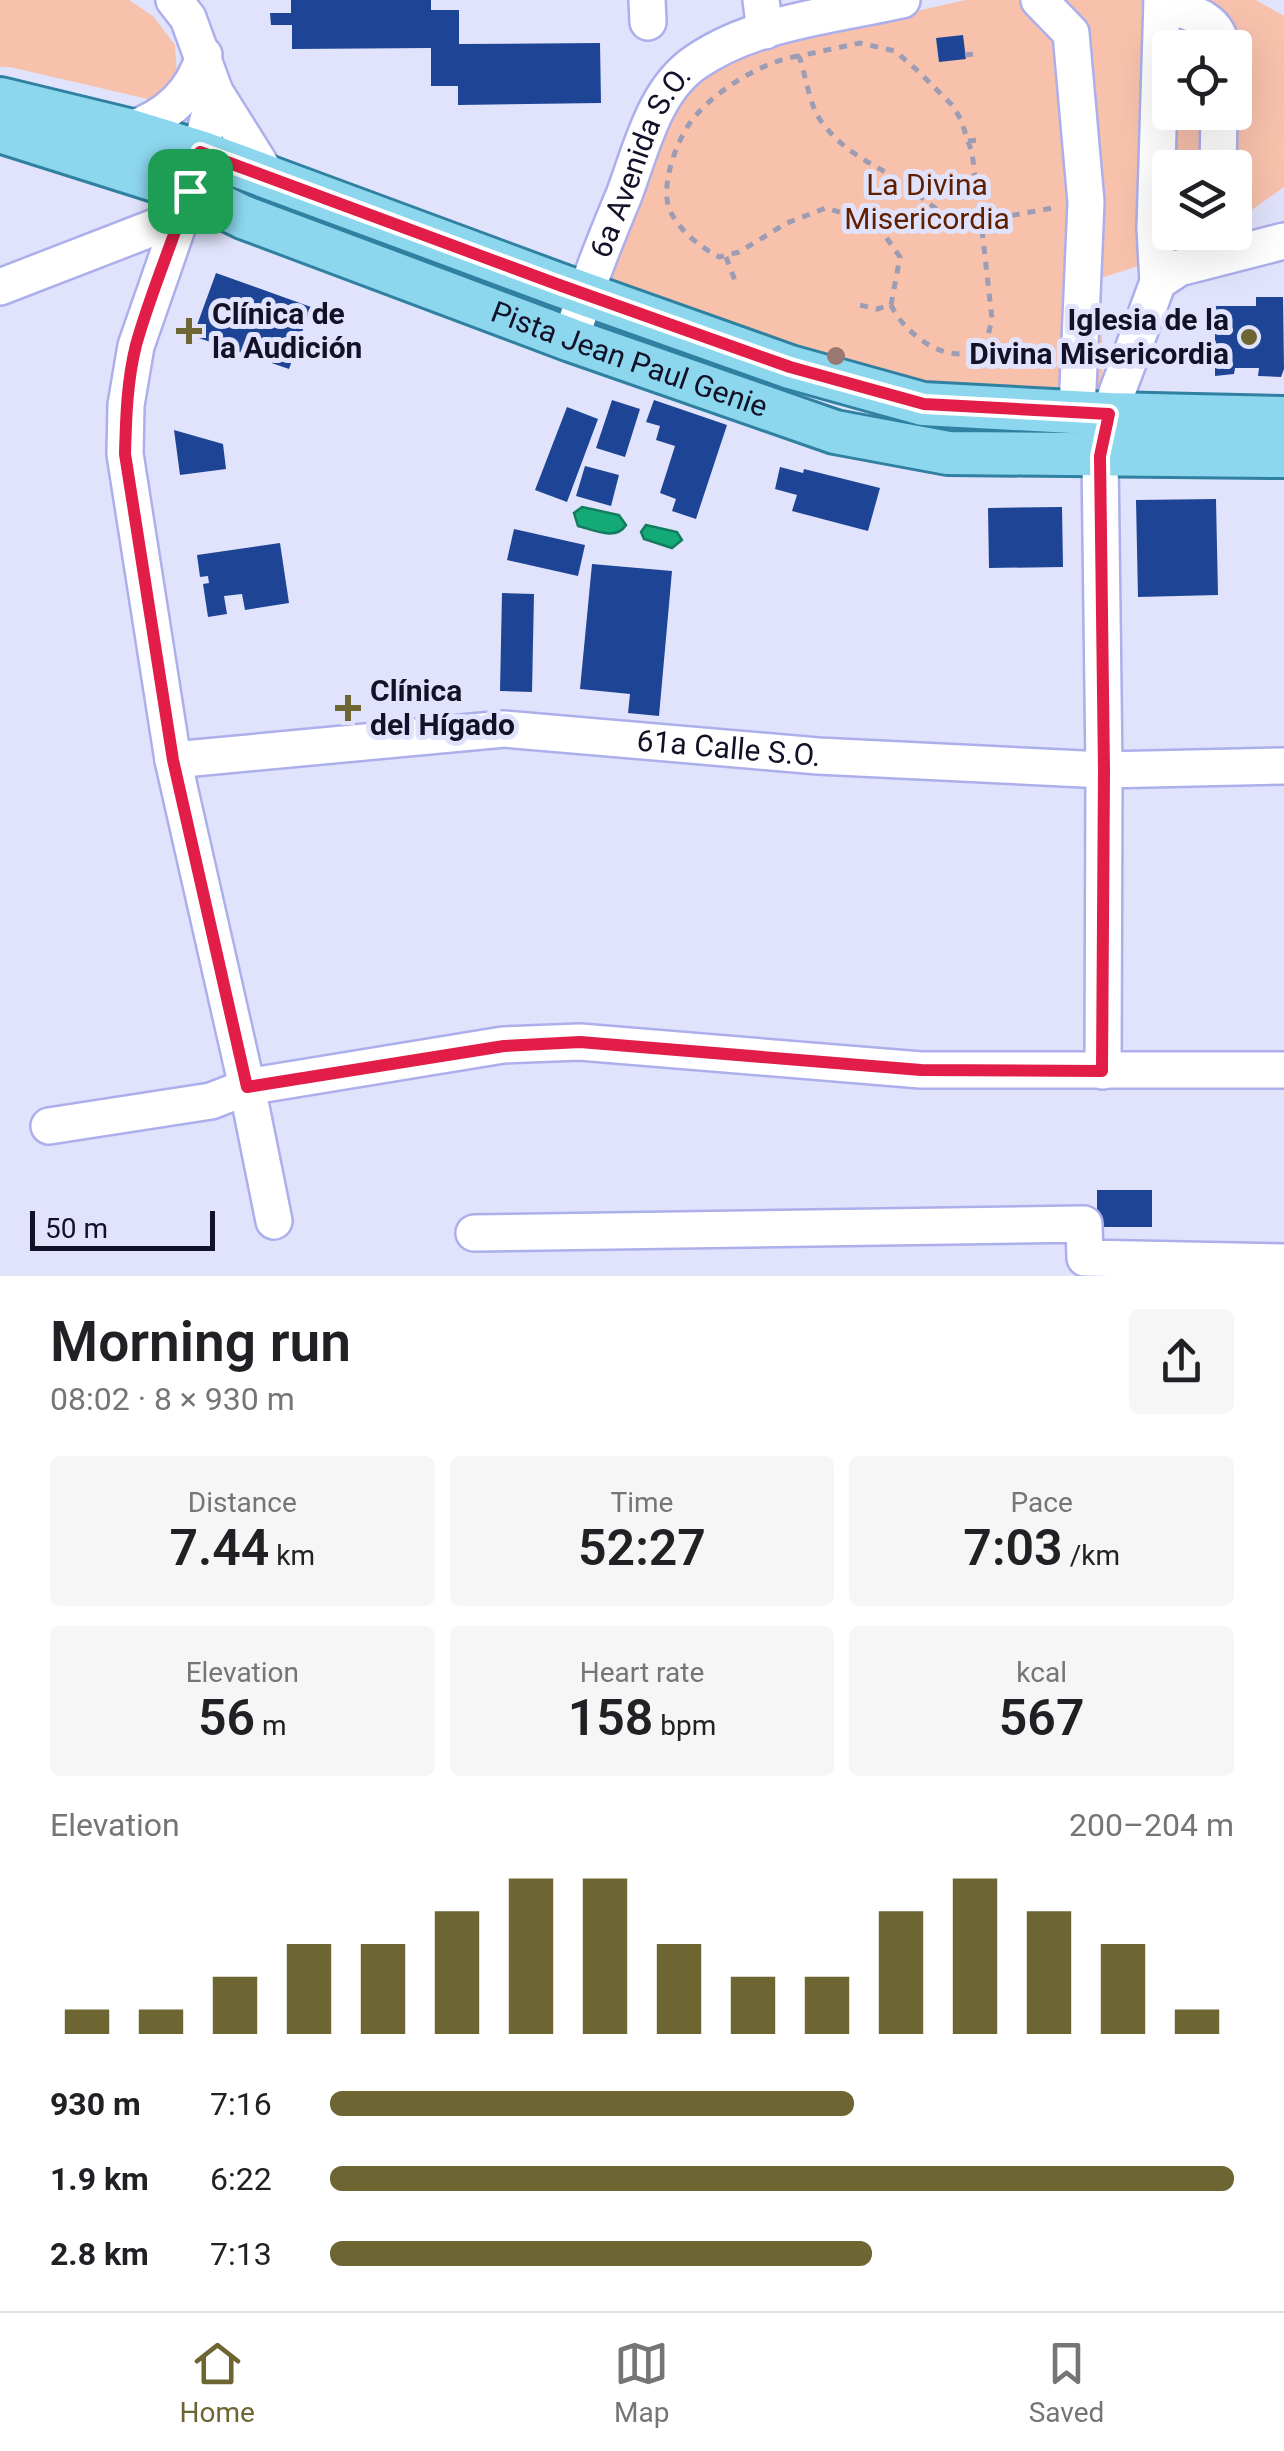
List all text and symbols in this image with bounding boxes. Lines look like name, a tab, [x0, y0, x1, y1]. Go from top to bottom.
map controls	[1152, 30, 1252, 250]
button: locate	[1152, 30, 1252, 130]
street label: 6a Avenida S.O.	[582, 57, 698, 262]
pin	[148, 149, 233, 234]
button: layers	[1152, 150, 1252, 250]
icon: arrive	[163, 164, 218, 219]
park label: La Divina Misericordia	[844, 167, 1010, 236]
street label: Pista Jean Paul Genie	[486, 294, 772, 424]
place label: Clínica de la Audición	[212, 296, 362, 365]
place label: Iglesia de la Divina Misericordia	[969, 302, 1229, 371]
marker: Clínica de la Audición	[176, 318, 202, 344]
marker: Iglesia de la Divina Misericordia	[1238, 326, 1260, 348]
place label: Clínica del Hígado	[370, 673, 515, 742]
marker: Clínica del Hígado	[335, 695, 361, 721]
street label: 61a Calle S.O.	[636, 723, 822, 773]
scale bar	[30, 1206, 215, 1250]
text: 50 m	[45, 1212, 108, 1245]
button: share	[1129, 1309, 1234, 1414]
text: Morning run	[50, 1310, 351, 1374]
text: 08:02 · 8 × 930 m	[50, 1380, 295, 1418]
text: Distance	[188, 1486, 297, 1519]
text: Time	[611, 1486, 673, 1519]
text: Pace	[1011, 1486, 1073, 1519]
text: 7.44	[170, 1519, 269, 1577]
text: 52:27	[578, 1519, 706, 1577]
text: 7:03	[963, 1519, 1063, 1577]
text: km	[269, 1539, 315, 1572]
text: /km	[1063, 1539, 1120, 1572]
text: Elevation	[186, 1656, 299, 1689]
text: Heart rate	[580, 1656, 704, 1689]
text: kcal	[1016, 1656, 1067, 1689]
text: 56	[198, 1689, 255, 1747]
text: 158	[568, 1689, 653, 1747]
text: 567	[999, 1689, 1085, 1747]
text: m	[255, 1709, 287, 1742]
text: bpm	[653, 1709, 716, 1742]
text: Elevation	[50, 1806, 180, 1844]
text: 200–204 m	[1069, 1806, 1234, 1844]
text: 930 m	[50, 2085, 141, 2123]
text: 7:16	[210, 2085, 272, 2123]
text: 1.9 km	[50, 2160, 149, 2198]
text: 6:22	[210, 2160, 272, 2198]
text: 2.8 km	[50, 2235, 149, 2273]
text: 7:13	[210, 2235, 272, 2273]
tab: Home	[180, 2336, 255, 2429]
tab: Map	[614, 2336, 670, 2429]
tab: Saved	[1029, 2336, 1104, 2429]

